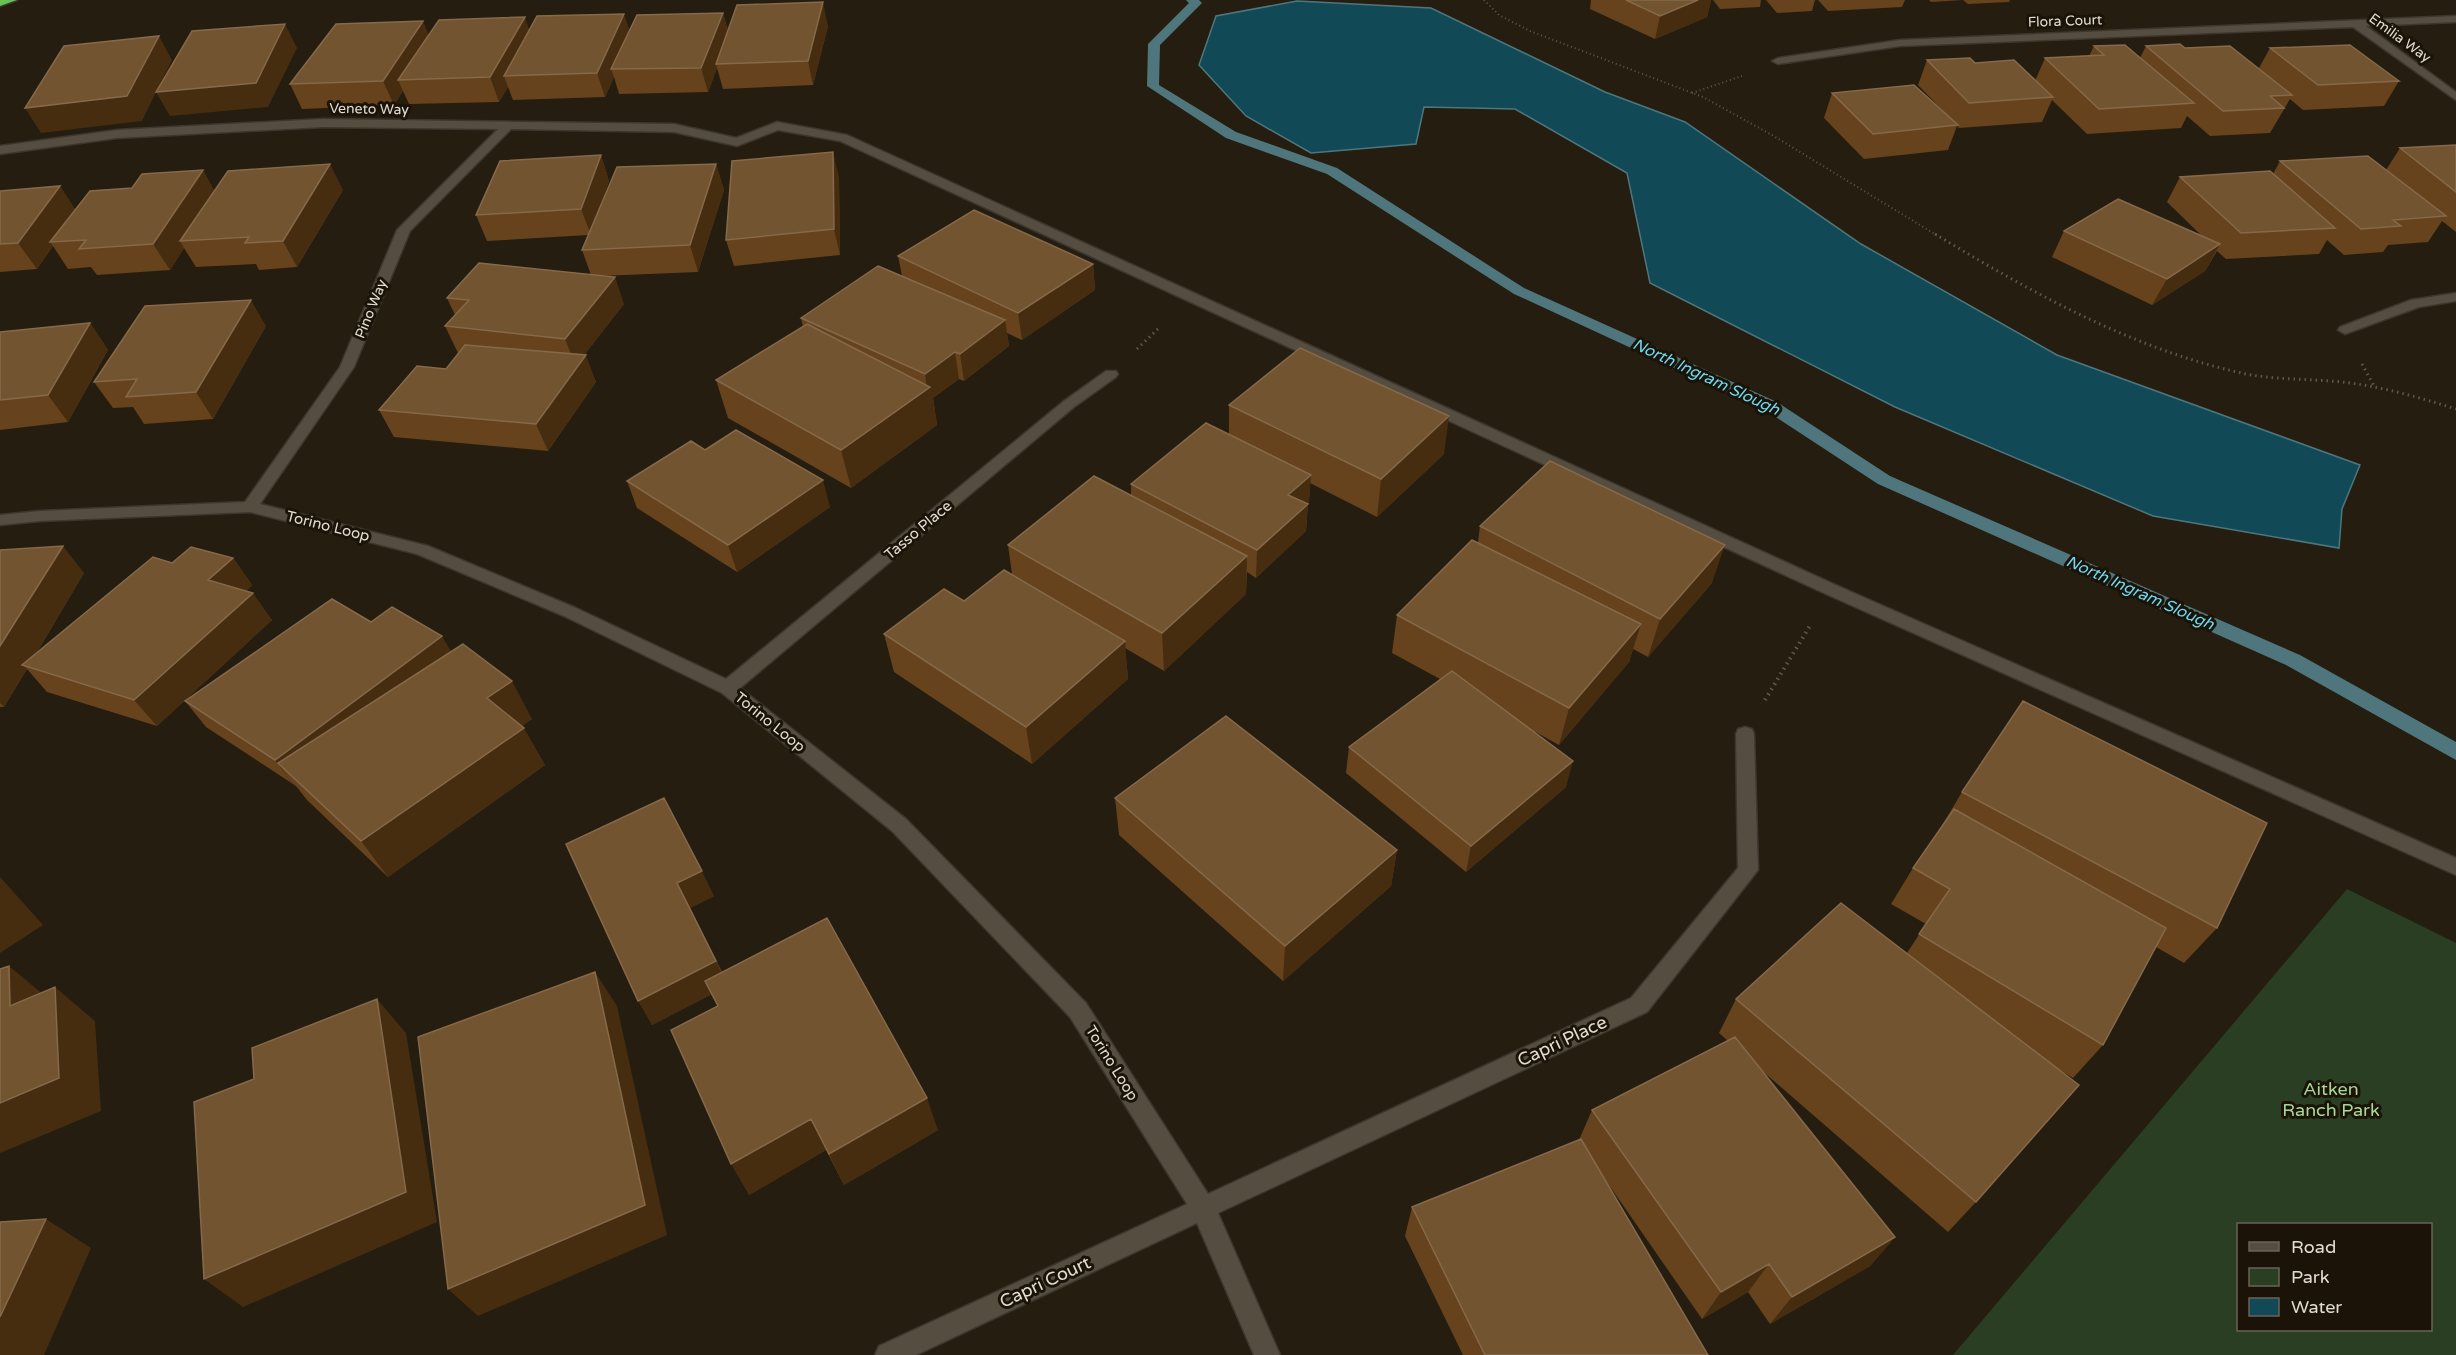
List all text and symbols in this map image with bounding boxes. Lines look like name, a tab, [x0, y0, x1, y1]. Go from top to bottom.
street label: Emilia Way	[2366, 10, 2435, 66]
street label: Flora Court	[2027, 11, 2103, 31]
street label: Veneto Way	[329, 100, 409, 118]
street label: Pino Way	[351, 276, 391, 341]
water label: North Ingram Slough	[1629, 334, 1784, 420]
street label: Tasso Place	[881, 497, 955, 563]
street label: Torino Loop	[284, 507, 372, 545]
water label: North Ingram Slough	[2063, 551, 2218, 635]
street label: Torino Loop	[731, 688, 809, 756]
street label: Capri Place	[1514, 1011, 1610, 1071]
street label: Torino Loop	[1082, 1022, 1142, 1104]
park label: Aitken Ranch Park	[2282, 1078, 2380, 1121]
legend	[2237, 1223, 2432, 1331]
text: Road	[2291, 1236, 2336, 1258]
street label: Capri Court	[996, 1251, 1094, 1313]
text: Park	[2291, 1266, 2330, 1288]
text: Water	[2291, 1296, 2342, 1318]

